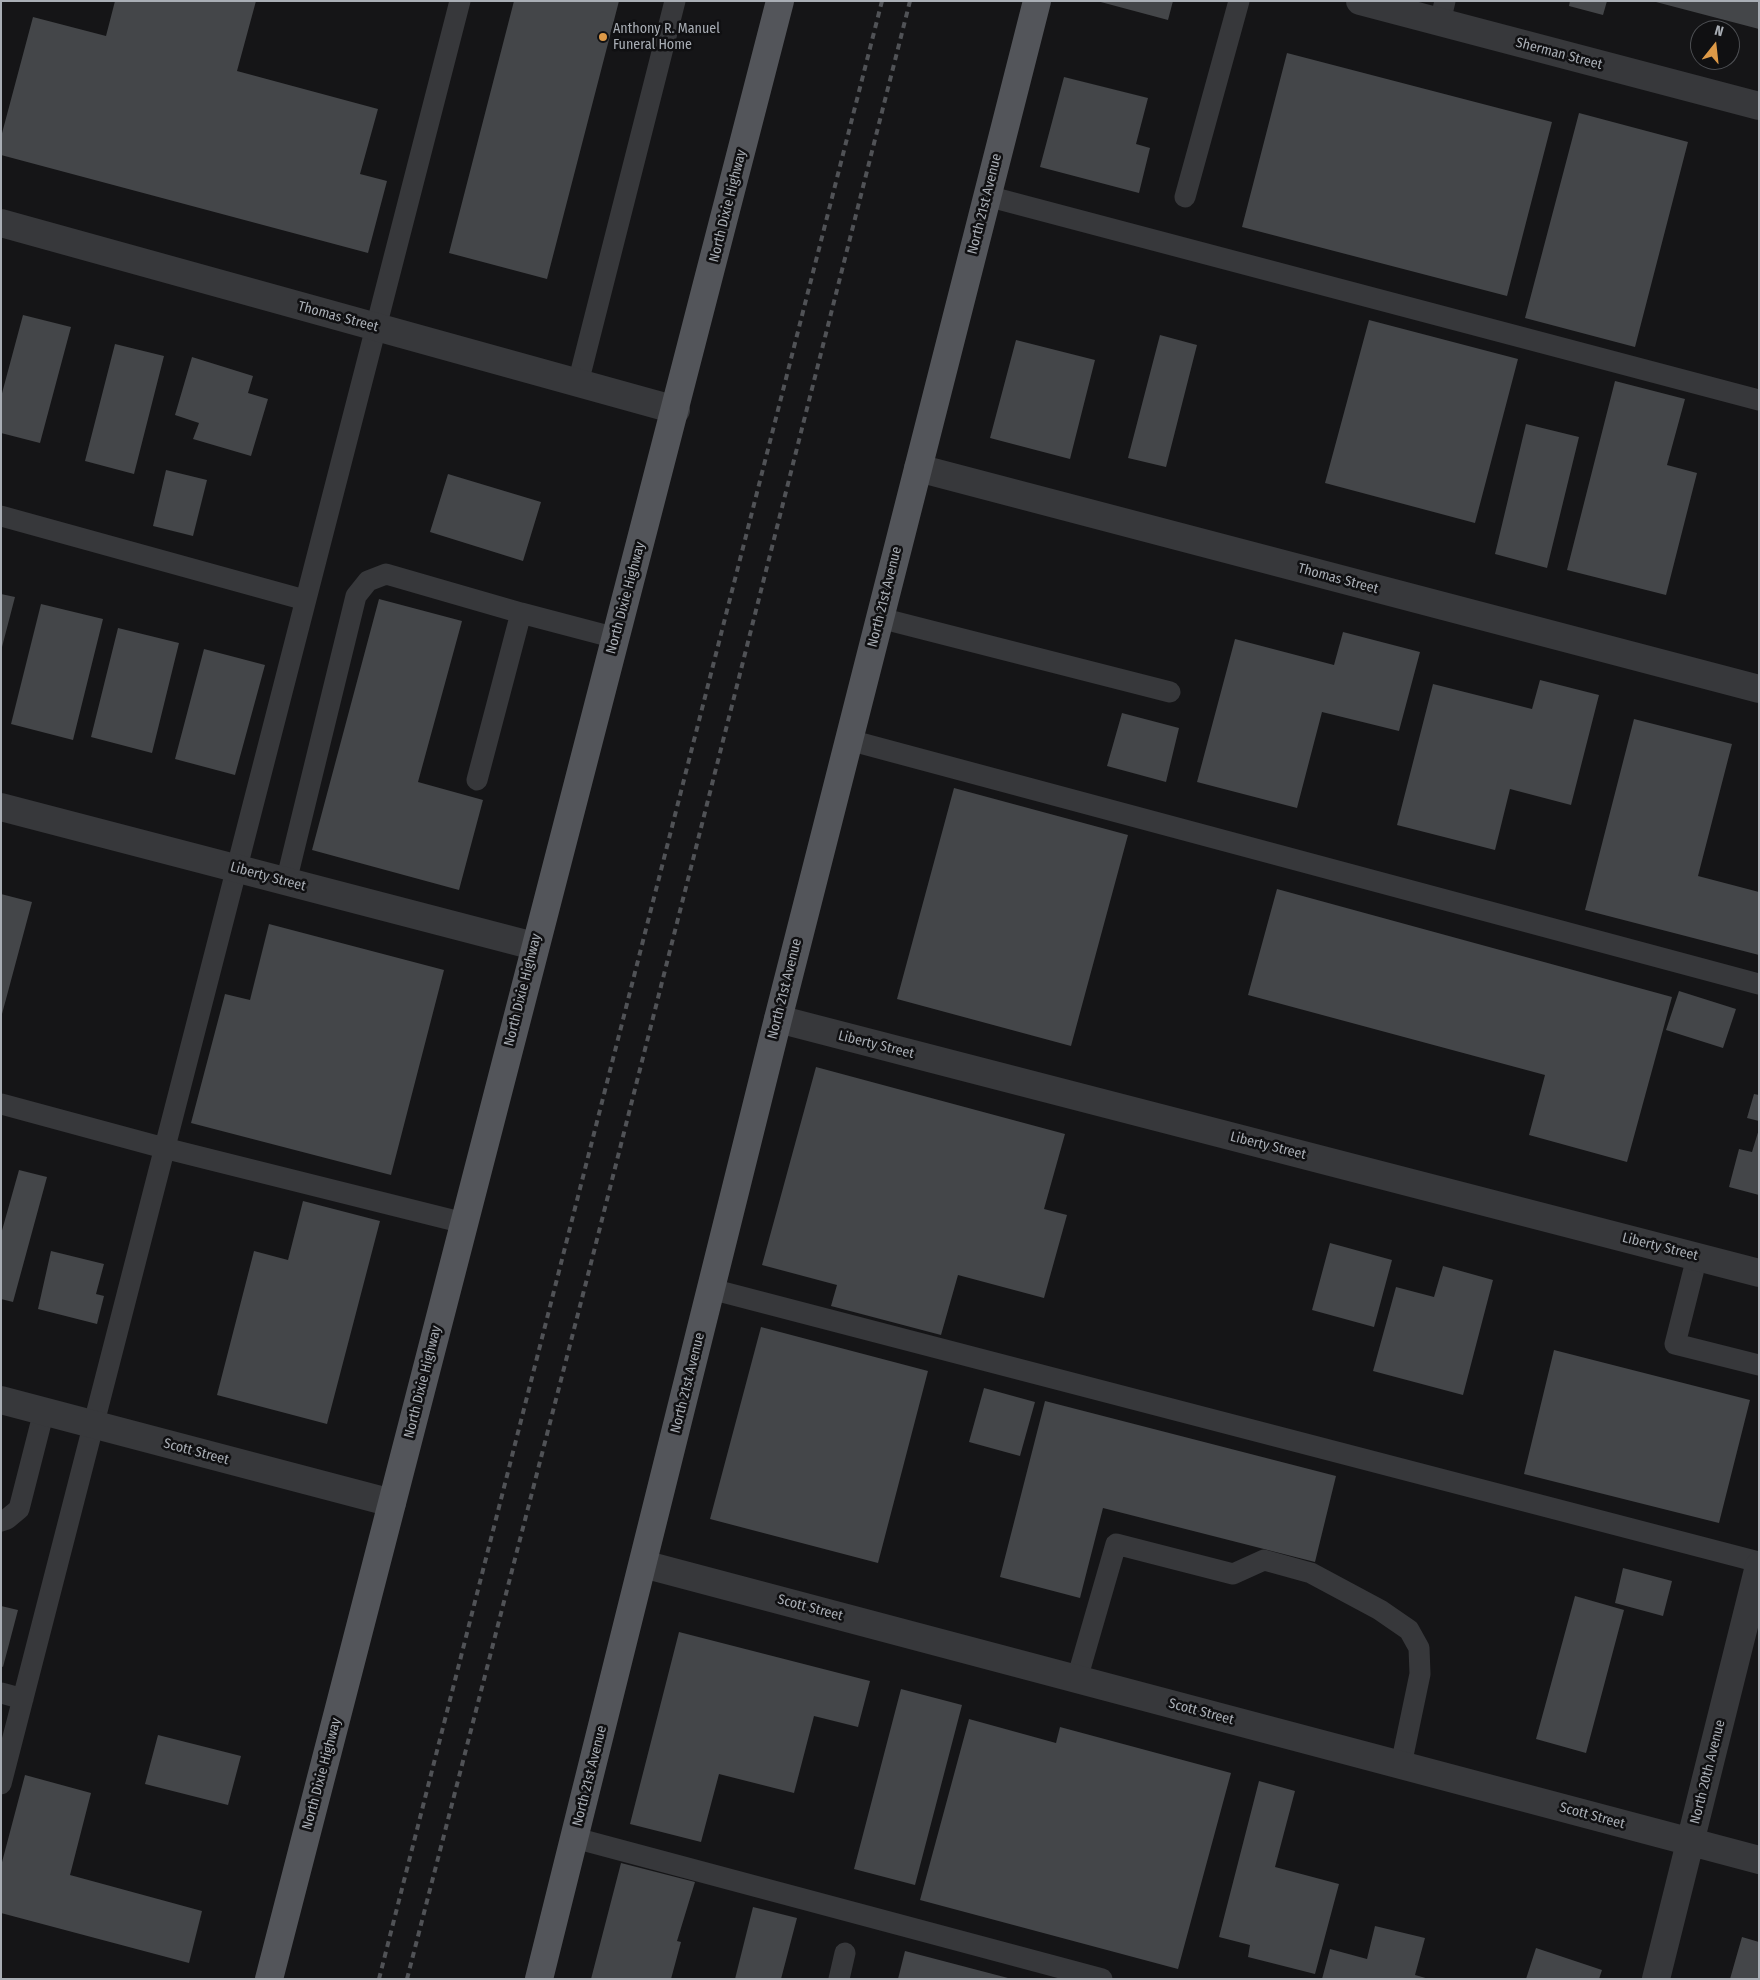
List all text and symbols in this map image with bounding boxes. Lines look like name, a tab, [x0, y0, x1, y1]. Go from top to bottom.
north arrow	[1690, 20, 1740, 70]
place label: Anthony R. Manuel Funeral Home	[613, 21, 720, 54]
text: N	[1713, 22, 1725, 40]
marker: Anthony R. Manuel Funeral Home	[597, 31, 609, 43]
street label: Sherman Street	[1514, 34, 1604, 74]
street label: North Dixie Highway	[706, 148, 750, 264]
street label: North 21st Avenue	[964, 152, 1006, 256]
street label: Thomas Street	[296, 298, 380, 336]
street label: North Dixie Highway	[603, 540, 649, 656]
street label: North 21st Avenue	[864, 545, 906, 649]
street label: Thomas Street	[1296, 560, 1380, 598]
street label: Liberty Street	[228, 859, 308, 895]
street label: North Dixie Highway	[501, 932, 545, 1048]
street label: North 21st Avenue	[764, 937, 806, 1041]
street label: Liberty Street	[836, 1027, 916, 1063]
street label: Liberty Street	[1228, 1128, 1308, 1164]
street label: Liberty Street	[1620, 1229, 1700, 1265]
street label: North Dixie Highway	[401, 1324, 445, 1440]
street label: North 21st Avenue	[667, 1331, 709, 1435]
street label: Scott Street	[162, 1435, 230, 1469]
street label: Scott Street	[776, 1591, 844, 1625]
street label: Scott Street	[1167, 1695, 1235, 1729]
street label: North Dixie Highway	[299, 1716, 345, 1832]
street label: North 20th Avenue	[1687, 1718, 1729, 1826]
street label: North 21st Avenue	[569, 1724, 611, 1828]
street label: Scott Street	[1558, 1799, 1626, 1833]

